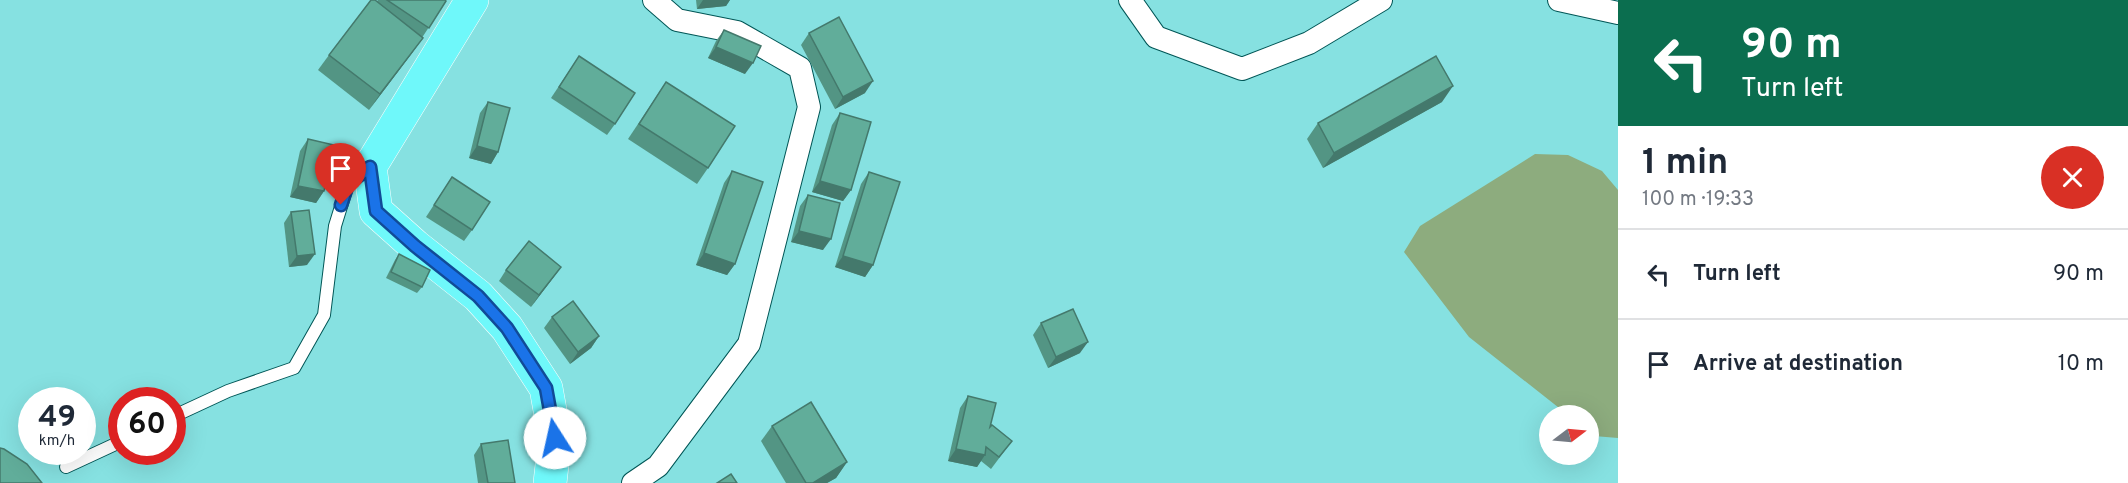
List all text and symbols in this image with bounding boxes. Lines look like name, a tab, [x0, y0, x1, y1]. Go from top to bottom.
text: 90 m	[1741, 20, 1842, 73]
icon: left	[1642, 24, 1720, 102]
text: Turn left	[1741, 72, 1843, 106]
text: 1 min	[1642, 141, 1728, 187]
pin	[315, 143, 366, 205]
button: close	[2041, 146, 2104, 209]
icon: arrive	[324, 152, 357, 185]
text: 100 m · 19:33	[1642, 187, 1754, 213]
icon: left	[1642, 258, 1675, 291]
text: Turn left	[1693, 261, 1781, 288]
text: 90 m	[2053, 261, 2104, 288]
icon: arrive	[1642, 348, 1675, 381]
text: Arrive at destination	[1693, 351, 1903, 378]
text: 10 m	[2058, 351, 2104, 378]
speed limit sign: 60	[108, 387, 186, 465]
text: 49	[38, 400, 76, 437]
north arrow	[1539, 405, 1599, 465]
map controls	[1539, 405, 1599, 465]
position arrow	[523, 406, 587, 470]
text: km/h	[39, 432, 75, 451]

